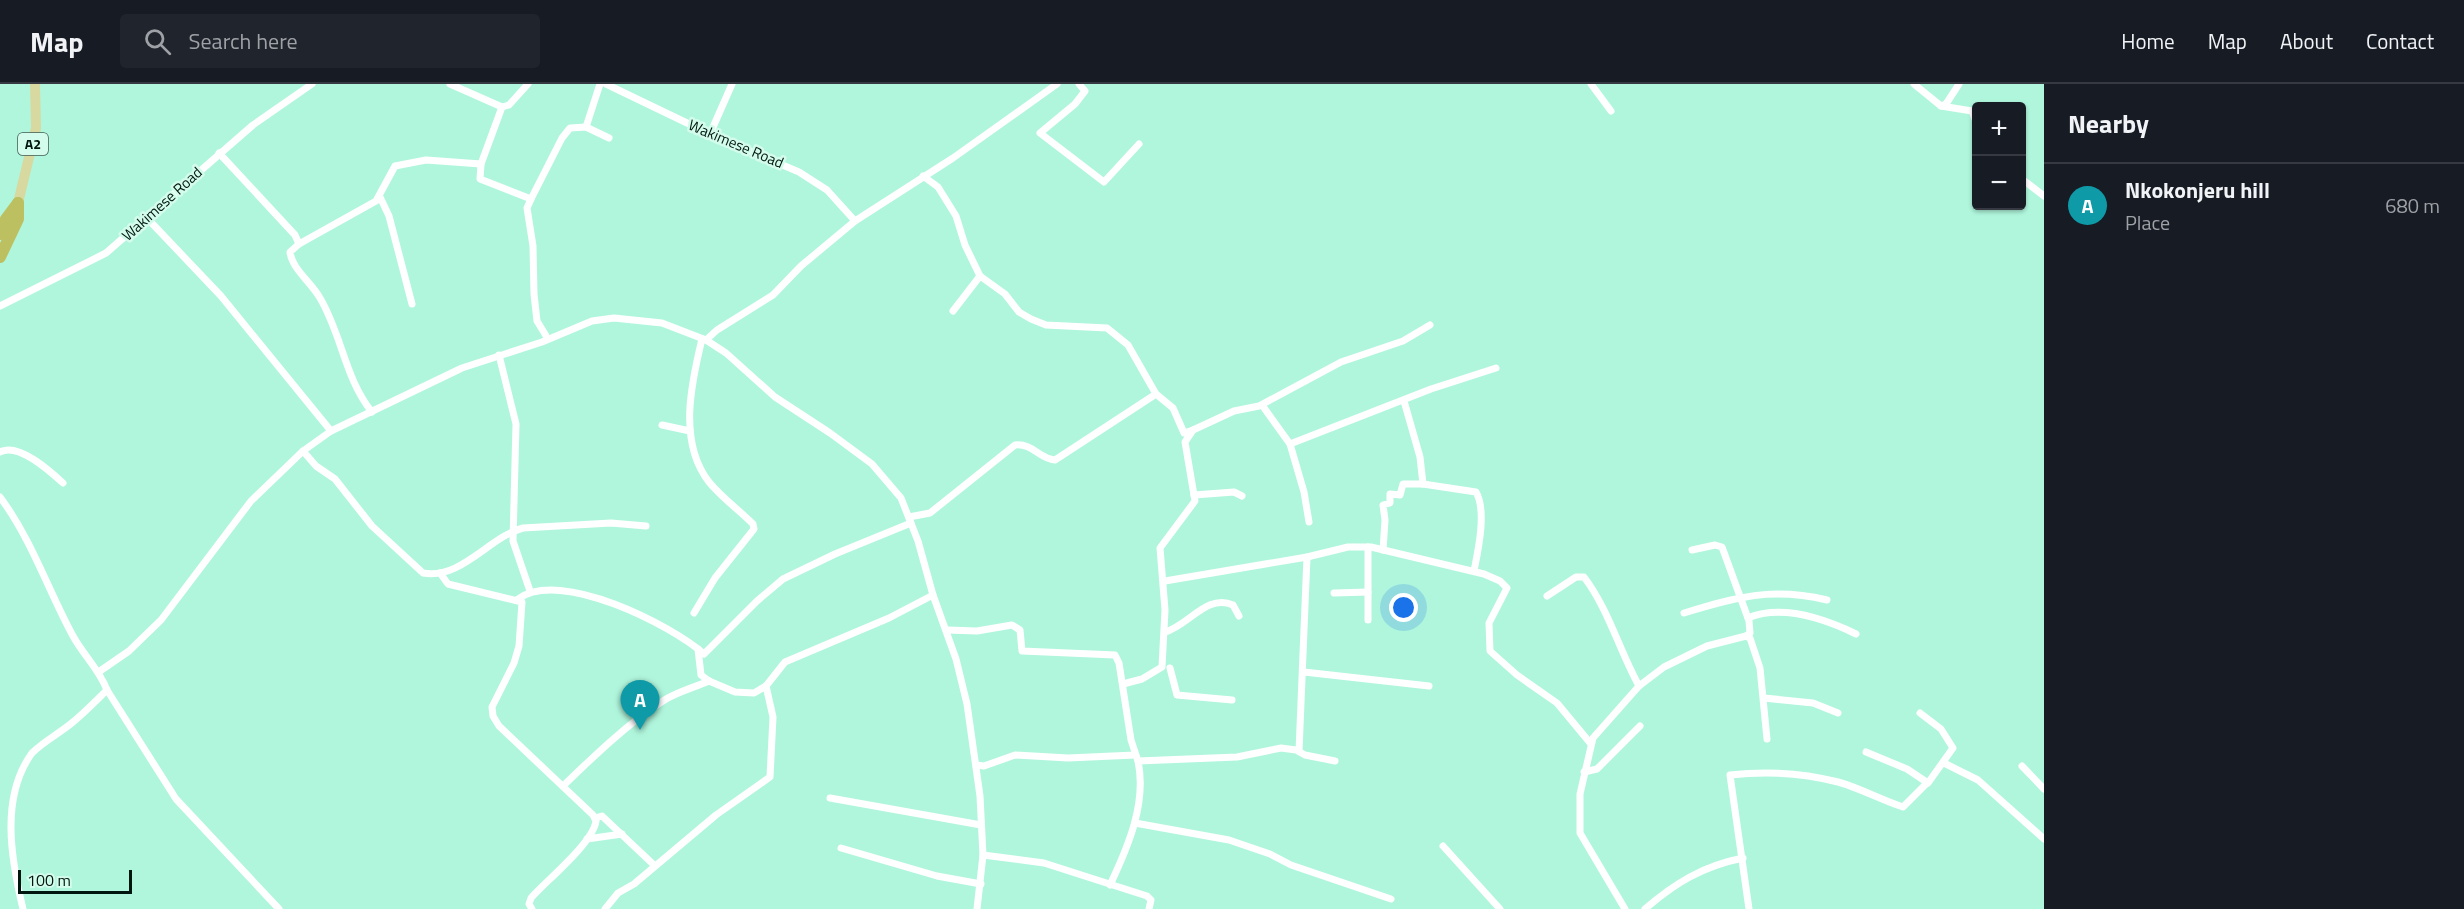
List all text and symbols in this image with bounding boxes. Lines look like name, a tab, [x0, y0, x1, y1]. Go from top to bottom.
search box	[120, 14, 540, 68]
text: Map	[30, 20, 84, 63]
text: Search here	[189, 24, 298, 58]
icon: search	[141, 25, 174, 58]
text: Home	[2121, 25, 2175, 57]
text: Map	[2208, 25, 2247, 57]
text: About	[2280, 25, 2333, 57]
text: Contact	[2366, 25, 2434, 57]
map controls	[1972, 102, 2026, 210]
button: +	[1972, 102, 2026, 156]
text: Nearby	[2068, 104, 2149, 143]
street label: Wakimese Road	[685, 113, 787, 174]
road number: A2	[18, 133, 48, 155]
button: −	[1972, 156, 2026, 210]
street label: Wakimese Road	[116, 161, 207, 246]
text: Nkokonjeru hill	[2125, 173, 2270, 207]
text: A	[2081, 190, 2094, 221]
text: 680 m	[2385, 190, 2440, 221]
text: Place	[2125, 207, 2170, 238]
your location	[1389, 593, 1418, 622]
pin: A	[620, 680, 660, 730]
scale bar	[18, 867, 132, 894]
text: 100 m	[27, 868, 71, 892]

